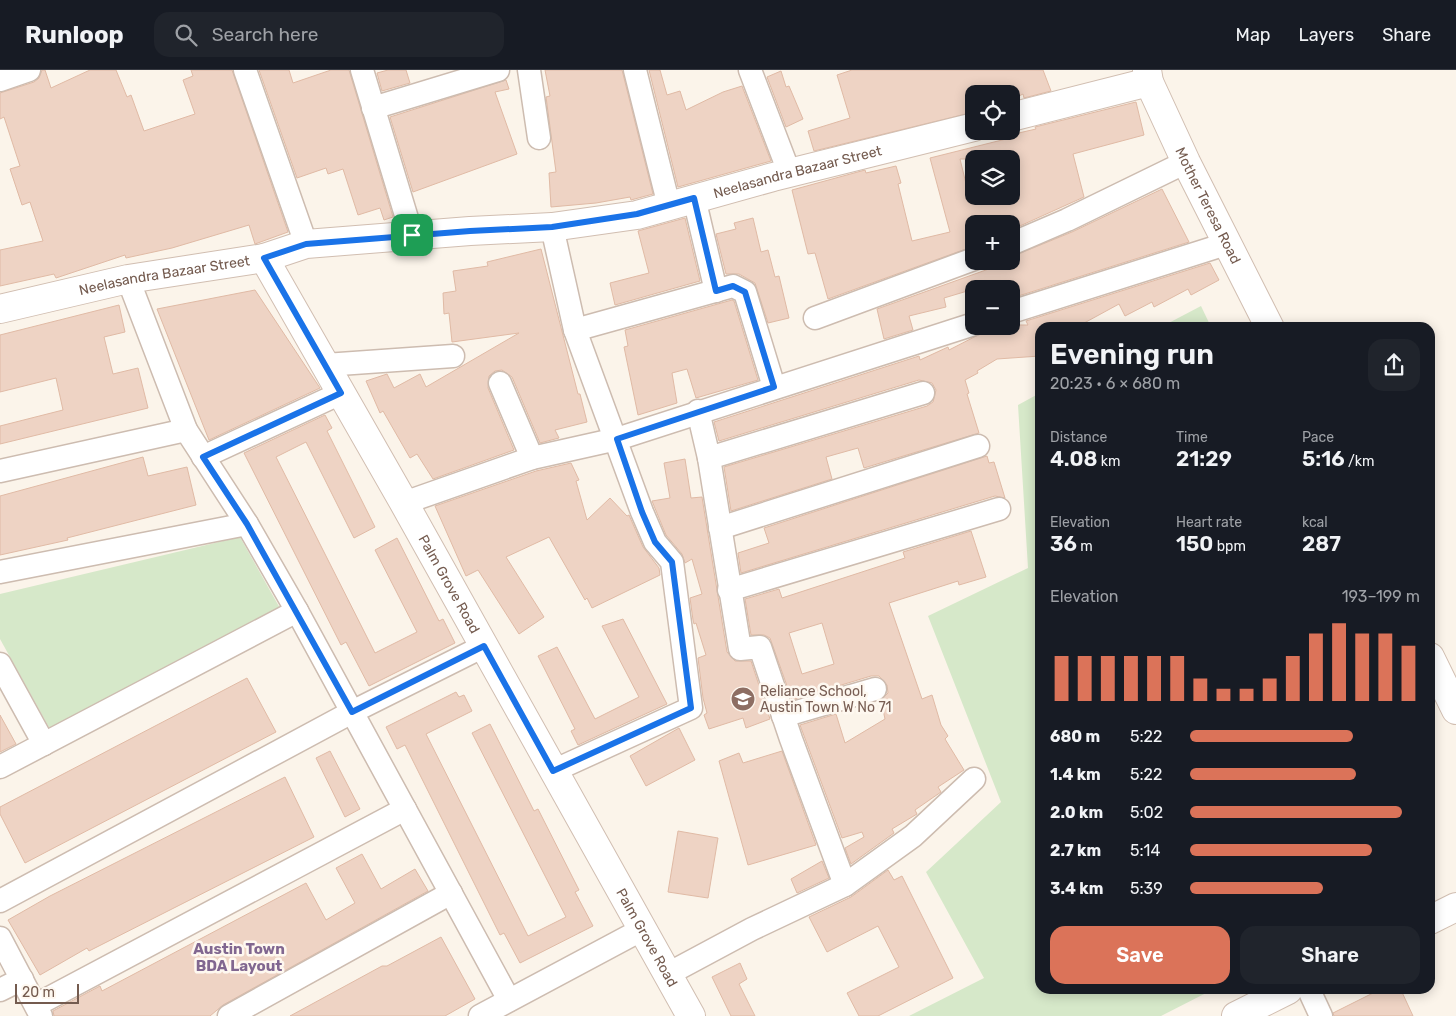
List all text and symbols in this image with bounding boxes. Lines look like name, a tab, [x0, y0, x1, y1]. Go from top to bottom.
search box	[154, 12, 504, 57]
text: Runloop	[25, 21, 124, 49]
icon: search	[172, 21, 200, 49]
text: Search here	[212, 23, 318, 46]
text: Map	[1236, 24, 1271, 46]
text: Layers	[1299, 24, 1354, 46]
text: Share	[1382, 24, 1431, 46]
map controls	[965, 85, 1020, 335]
button: locate	[965, 85, 1020, 140]
street label: Neelasandra Bazaar Street	[711, 142, 884, 202]
street label: Mother Teresa Road	[1171, 145, 1244, 267]
button: layers	[965, 150, 1020, 205]
pin	[391, 214, 433, 256]
button: +	[965, 215, 1020, 270]
icon: arrive	[398, 221, 426, 249]
street label: Neelasandra Bazaar Street	[77, 252, 252, 299]
button: −	[965, 280, 1020, 335]
text: Evening run	[1050, 338, 1214, 371]
button: share	[1368, 339, 1420, 391]
text: 20:23 · 6 × 680 m	[1050, 374, 1180, 393]
text: Distance	[1050, 429, 1107, 446]
text: Time	[1176, 429, 1208, 446]
text: Pace	[1302, 429, 1334, 446]
text: 4.08	[1050, 446, 1097, 471]
text: 21:29	[1176, 446, 1232, 471]
text: 5:16	[1302, 446, 1345, 471]
text: km	[1097, 453, 1121, 470]
text: /km	[1345, 453, 1375, 470]
text: Elevation	[1050, 514, 1110, 531]
text: Heart rate	[1176, 514, 1242, 531]
text: kcal	[1302, 514, 1328, 531]
text: 36	[1050, 531, 1077, 556]
text: 150	[1176, 531, 1213, 556]
text: 287	[1302, 531, 1341, 556]
street label: Palm Grove Road	[415, 532, 483, 637]
text: m	[1077, 538, 1093, 555]
text: bpm	[1213, 538, 1246, 555]
text: Elevation	[1050, 587, 1119, 606]
text: 193–199 m	[1342, 587, 1420, 606]
place label: Reliance School, Austin Town W No 71	[760, 683, 892, 716]
school or university icon: Reliance School, Austin Town W No 71	[730, 686, 756, 712]
text: 680 m	[1050, 727, 1100, 746]
text: 5:22	[1130, 727, 1162, 746]
text: 1.4 km	[1050, 765, 1101, 784]
text: 5:22	[1130, 765, 1162, 784]
text: 2.0 km	[1050, 803, 1103, 822]
text: 5:02	[1130, 803, 1163, 822]
text: 2.7 km	[1050, 841, 1101, 860]
text: 5:14	[1130, 841, 1160, 860]
text: 3.4 km	[1050, 879, 1103, 898]
text: 5:39	[1130, 879, 1163, 898]
street label: Palm Grove Road	[612, 885, 681, 990]
button: Save	[1050, 926, 1230, 984]
button: Share	[1240, 926, 1420, 984]
district label: Austin Town BDA Layout	[193, 940, 285, 975]
scale bar	[15, 981, 79, 1004]
text: 20 m	[22, 984, 55, 1001]

